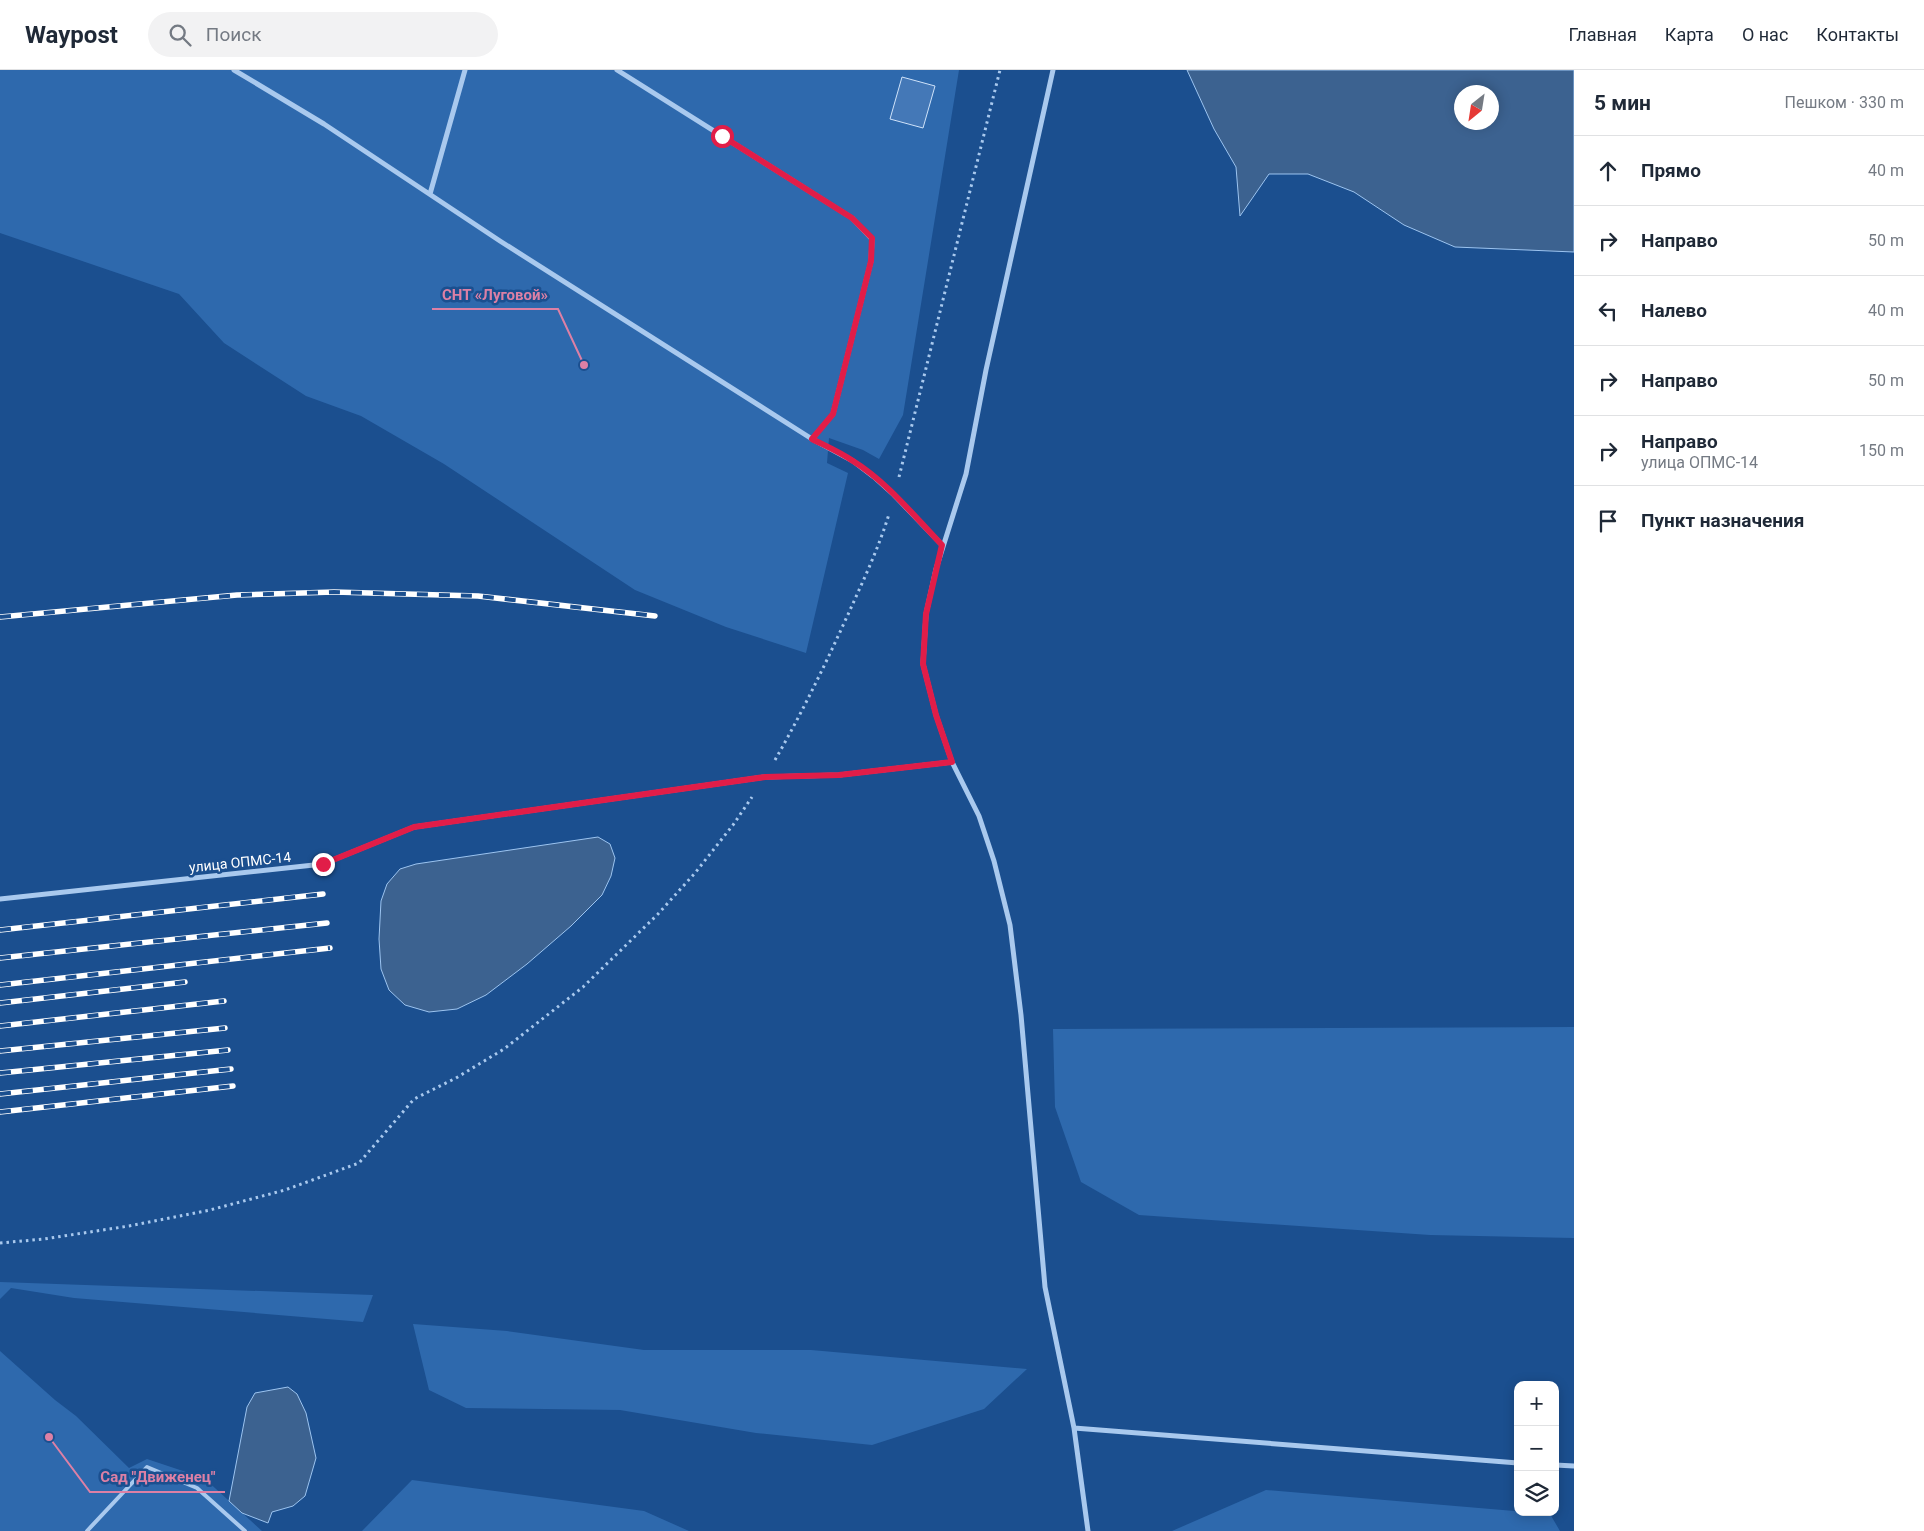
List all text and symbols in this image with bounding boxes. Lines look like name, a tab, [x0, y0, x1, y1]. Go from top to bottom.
search box	[148, 12, 498, 57]
text: Waypost	[25, 21, 118, 49]
icon: search	[166, 21, 194, 49]
text: Поиск	[206, 23, 261, 46]
text: Главная	[1568, 24, 1637, 45]
text: Карта	[1665, 24, 1714, 45]
text: О нас	[1742, 24, 1788, 45]
text: Контакты	[1816, 24, 1899, 45]
north arrow	[1454, 85, 1499, 130]
text: 5 мин	[1594, 91, 1651, 115]
text: Пешком · 330 m	[1785, 93, 1904, 112]
route start	[711, 125, 734, 148]
icon: ahead	[1594, 157, 1622, 185]
text: Прямо	[1641, 159, 1701, 182]
text: 40 m	[1868, 161, 1904, 180]
icon: right	[1594, 227, 1622, 255]
text: Направо	[1641, 229, 1718, 252]
text: 50 m	[1868, 231, 1904, 250]
callout: СНТ «Луговой»	[432, 279, 558, 309]
text: СНТ «Луговой»	[442, 286, 548, 304]
icon: left	[1594, 297, 1622, 325]
text: Налево	[1641, 299, 1707, 322]
text: 40 m	[1868, 301, 1904, 320]
icon: right	[1594, 367, 1622, 395]
text: Направо	[1641, 369, 1718, 392]
text: 50 m	[1868, 371, 1904, 390]
text: Направо	[1641, 430, 1718, 453]
icon: right	[1594, 437, 1622, 465]
text: 150 m	[1859, 441, 1904, 460]
text: улица ОПМС-14	[1641, 453, 1758, 472]
icon: arrive	[1594, 507, 1622, 535]
text: Пункт назначения	[1641, 509, 1804, 532]
street label: улица ОПМС-14	[188, 849, 292, 875]
route end	[312, 853, 335, 876]
map controls	[1514, 1381, 1559, 1516]
button: +	[1514, 1381, 1559, 1426]
button: −	[1514, 1426, 1559, 1471]
callout: Сад "Движенец"	[90, 1462, 225, 1492]
text: Сад "Движенец"	[100, 1468, 216, 1486]
button: layers	[1514, 1471, 1559, 1516]

